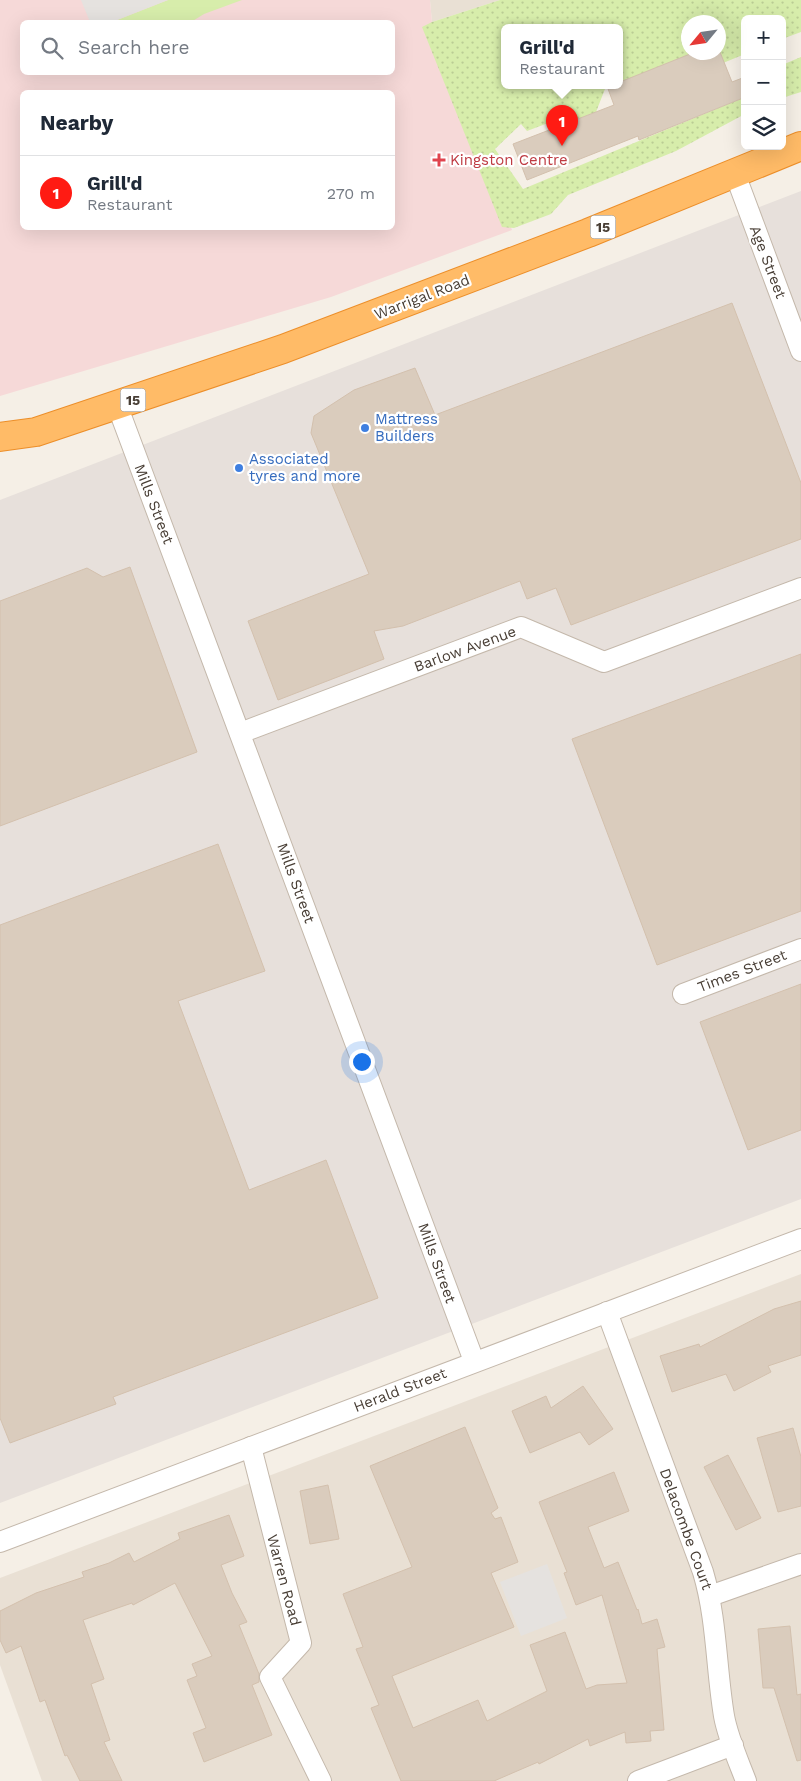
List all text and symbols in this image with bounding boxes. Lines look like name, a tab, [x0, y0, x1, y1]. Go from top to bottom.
north arrow	[681, 15, 726, 60]
map controls	[741, 15, 786, 150]
button: +	[741, 15, 786, 60]
search box	[20, 20, 395, 75]
popup	[501, 24, 623, 89]
icon: search	[38, 34, 66, 62]
text: Search here	[78, 36, 189, 59]
text: Grill'd	[519, 36, 575, 59]
text: Restaurant	[519, 59, 605, 78]
button: −	[741, 60, 786, 105]
pin: 1	[546, 105, 578, 146]
button: layers	[741, 105, 786, 150]
text: Nearby	[40, 110, 113, 135]
place label: Kingston Centre	[450, 151, 568, 169]
marker: Kingston Centre	[432, 153, 446, 167]
text: Grill'd	[87, 172, 142, 195]
text: 1	[53, 184, 59, 203]
text: 270 m	[327, 184, 375, 203]
text: Restaurant	[87, 195, 173, 214]
road number: 15	[590, 216, 616, 238]
street label: Age Street	[746, 223, 790, 302]
street label: Warrigal Road	[372, 271, 472, 323]
road number: 15	[120, 388, 146, 412]
place label: Mattress Builders	[375, 410, 438, 445]
marker: Mattress Builders	[359, 422, 371, 434]
place label: Associated tyres and more	[249, 450, 361, 485]
street label: Mills Street	[131, 461, 178, 547]
marker: Associated tyres and more	[233, 462, 245, 474]
street label: Barlow Avenue	[411, 622, 519, 676]
street label: Mills Street	[273, 840, 319, 926]
street label: Times Street	[695, 946, 790, 996]
your location	[349, 1049, 375, 1075]
street label: Mills Street	[414, 1220, 460, 1306]
street label: Herald Street	[351, 1364, 450, 1416]
street label: Delacombe Court	[656, 1466, 717, 1593]
street label: Warren Road	[263, 1532, 305, 1628]

